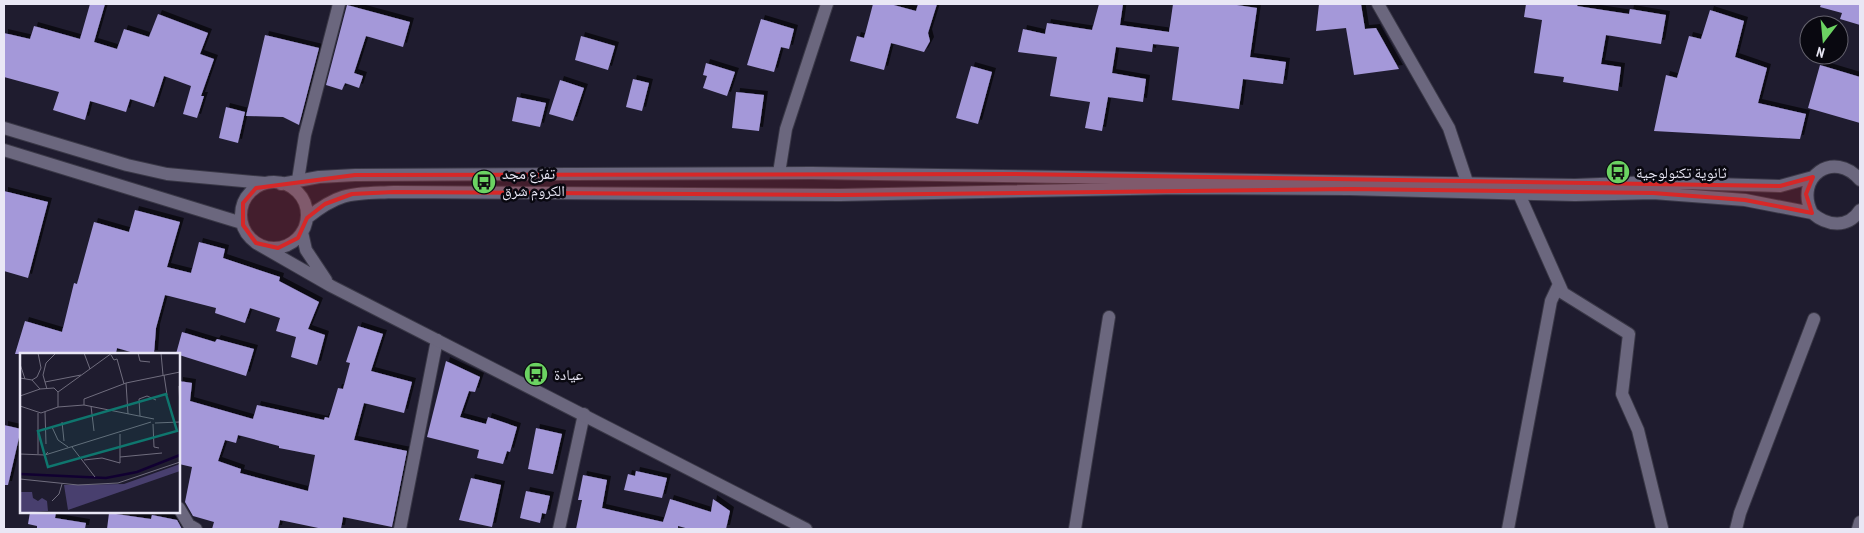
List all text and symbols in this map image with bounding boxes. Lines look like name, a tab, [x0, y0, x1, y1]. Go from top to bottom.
north arrow	[1799, 15, 1849, 65]
text: N	[1814, 43, 1827, 62]
bus stop icon: ثانوية تكنولوجية	[1605, 159, 1631, 185]
place label: ثانوية تكنولوجية	[1636, 163, 1727, 182]
place label: تفرّع مجد الكروم شرق	[502, 164, 565, 201]
bus stop icon: تفرّع مجد الكروم شرق	[471, 169, 497, 195]
inset map	[20, 353, 180, 513]
bus stop icon: عيادة	[523, 361, 549, 387]
place label: عيادة	[554, 365, 584, 384]

